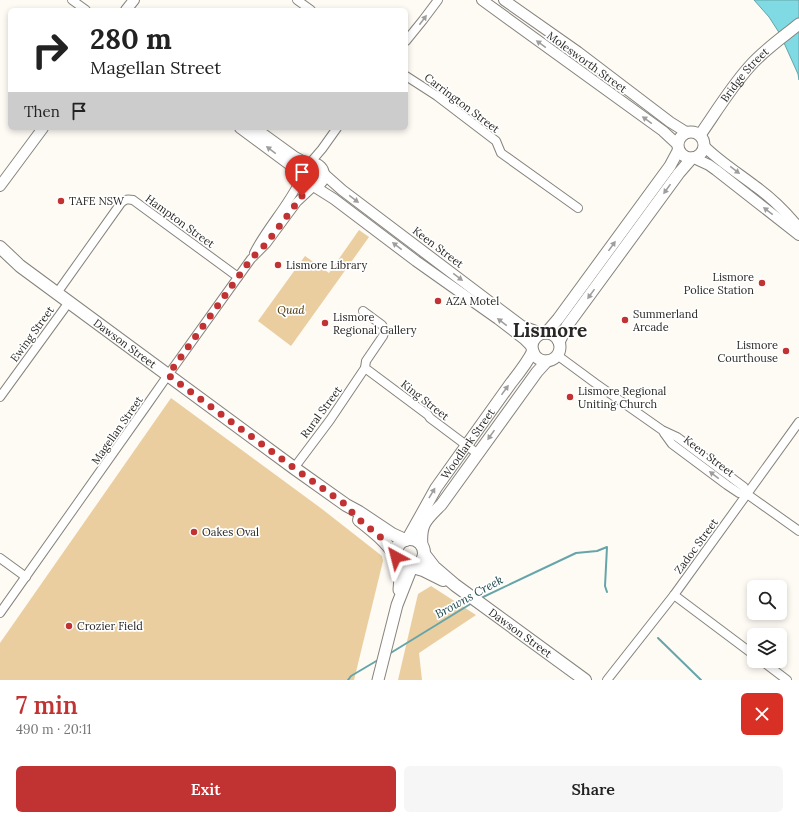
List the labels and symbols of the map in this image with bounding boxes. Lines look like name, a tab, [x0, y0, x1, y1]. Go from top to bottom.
one-way arrow	[419, 15, 427, 26]
street label: Molesworth Street	[544, 28, 630, 96]
one-way arrow	[536, 40, 547, 48]
street label: Bridge Street	[717, 44, 772, 105]
street label: Carrington Street	[422, 70, 503, 136]
one-way arrow	[642, 116, 652, 124]
one-way arrow	[265, 146, 276, 155]
pin	[285, 155, 319, 196]
one-way arrow	[729, 166, 740, 175]
one-way arrow	[664, 184, 672, 194]
street label: Hampton Street	[143, 191, 218, 251]
place label: TAFE NSW	[69, 194, 125, 208]
one-way arrow	[349, 195, 359, 203]
marker: TAFE NSW	[56, 196, 66, 206]
one-way arrow	[763, 206, 774, 215]
street label: Keen Street	[410, 223, 467, 271]
one-way arrow	[608, 240, 616, 251]
one-way arrow	[391, 241, 402, 250]
place label: Lismore Library	[286, 258, 368, 272]
marker: Lismore Library	[273, 260, 283, 270]
place label: Lismore Police Station	[684, 270, 754, 297]
one-way arrow	[452, 273, 463, 282]
marker: Lismore Police Station	[757, 278, 767, 288]
one-way arrow	[587, 289, 595, 299]
place label: AZA Motel	[445, 294, 499, 308]
marker: AZA Motel	[433, 296, 443, 306]
street label: Ewing Street	[7, 303, 57, 365]
park label: Quad	[277, 303, 306, 317]
place label: Summerland Arcade	[632, 307, 698, 334]
place label: Lismore Regional Gallery	[333, 310, 417, 337]
marker: Summerland Arcade	[620, 315, 630, 325]
street label: Dawson Street	[91, 316, 160, 372]
marker: Lismore Regional Gallery	[320, 318, 330, 328]
one-way arrow	[496, 318, 507, 327]
district label: Lismore	[513, 318, 587, 342]
place label: Lismore Courthouse	[718, 338, 778, 365]
marker: Lismore Courthouse	[781, 346, 791, 356]
street label: King Street	[398, 377, 453, 424]
street label: Rural Street	[297, 383, 345, 441]
place label: Lismore Regional Uniting Church	[578, 384, 666, 411]
one-way arrow	[501, 385, 509, 396]
marker: Lismore Regional Uniting Church	[565, 392, 575, 402]
street label: Magellan Street	[88, 393, 146, 467]
street label: Woodlark Street	[438, 405, 498, 482]
one-way arrow	[487, 430, 495, 441]
street label: Keen Street	[681, 432, 738, 480]
one-way arrow	[709, 471, 720, 479]
one-way arrow	[429, 487, 436, 499]
street label: Zadoc Street	[671, 515, 721, 577]
place label: Oakes Oval	[202, 525, 259, 539]
marker: Oakes Oval	[189, 527, 199, 537]
position arrow	[375, 536, 417, 578]
water label: Browns Creek	[432, 572, 505, 621]
street label: Dawson Street	[486, 605, 555, 661]
place label: Crozier Field	[77, 619, 143, 633]
marker: Crozier Field	[64, 621, 74, 631]

